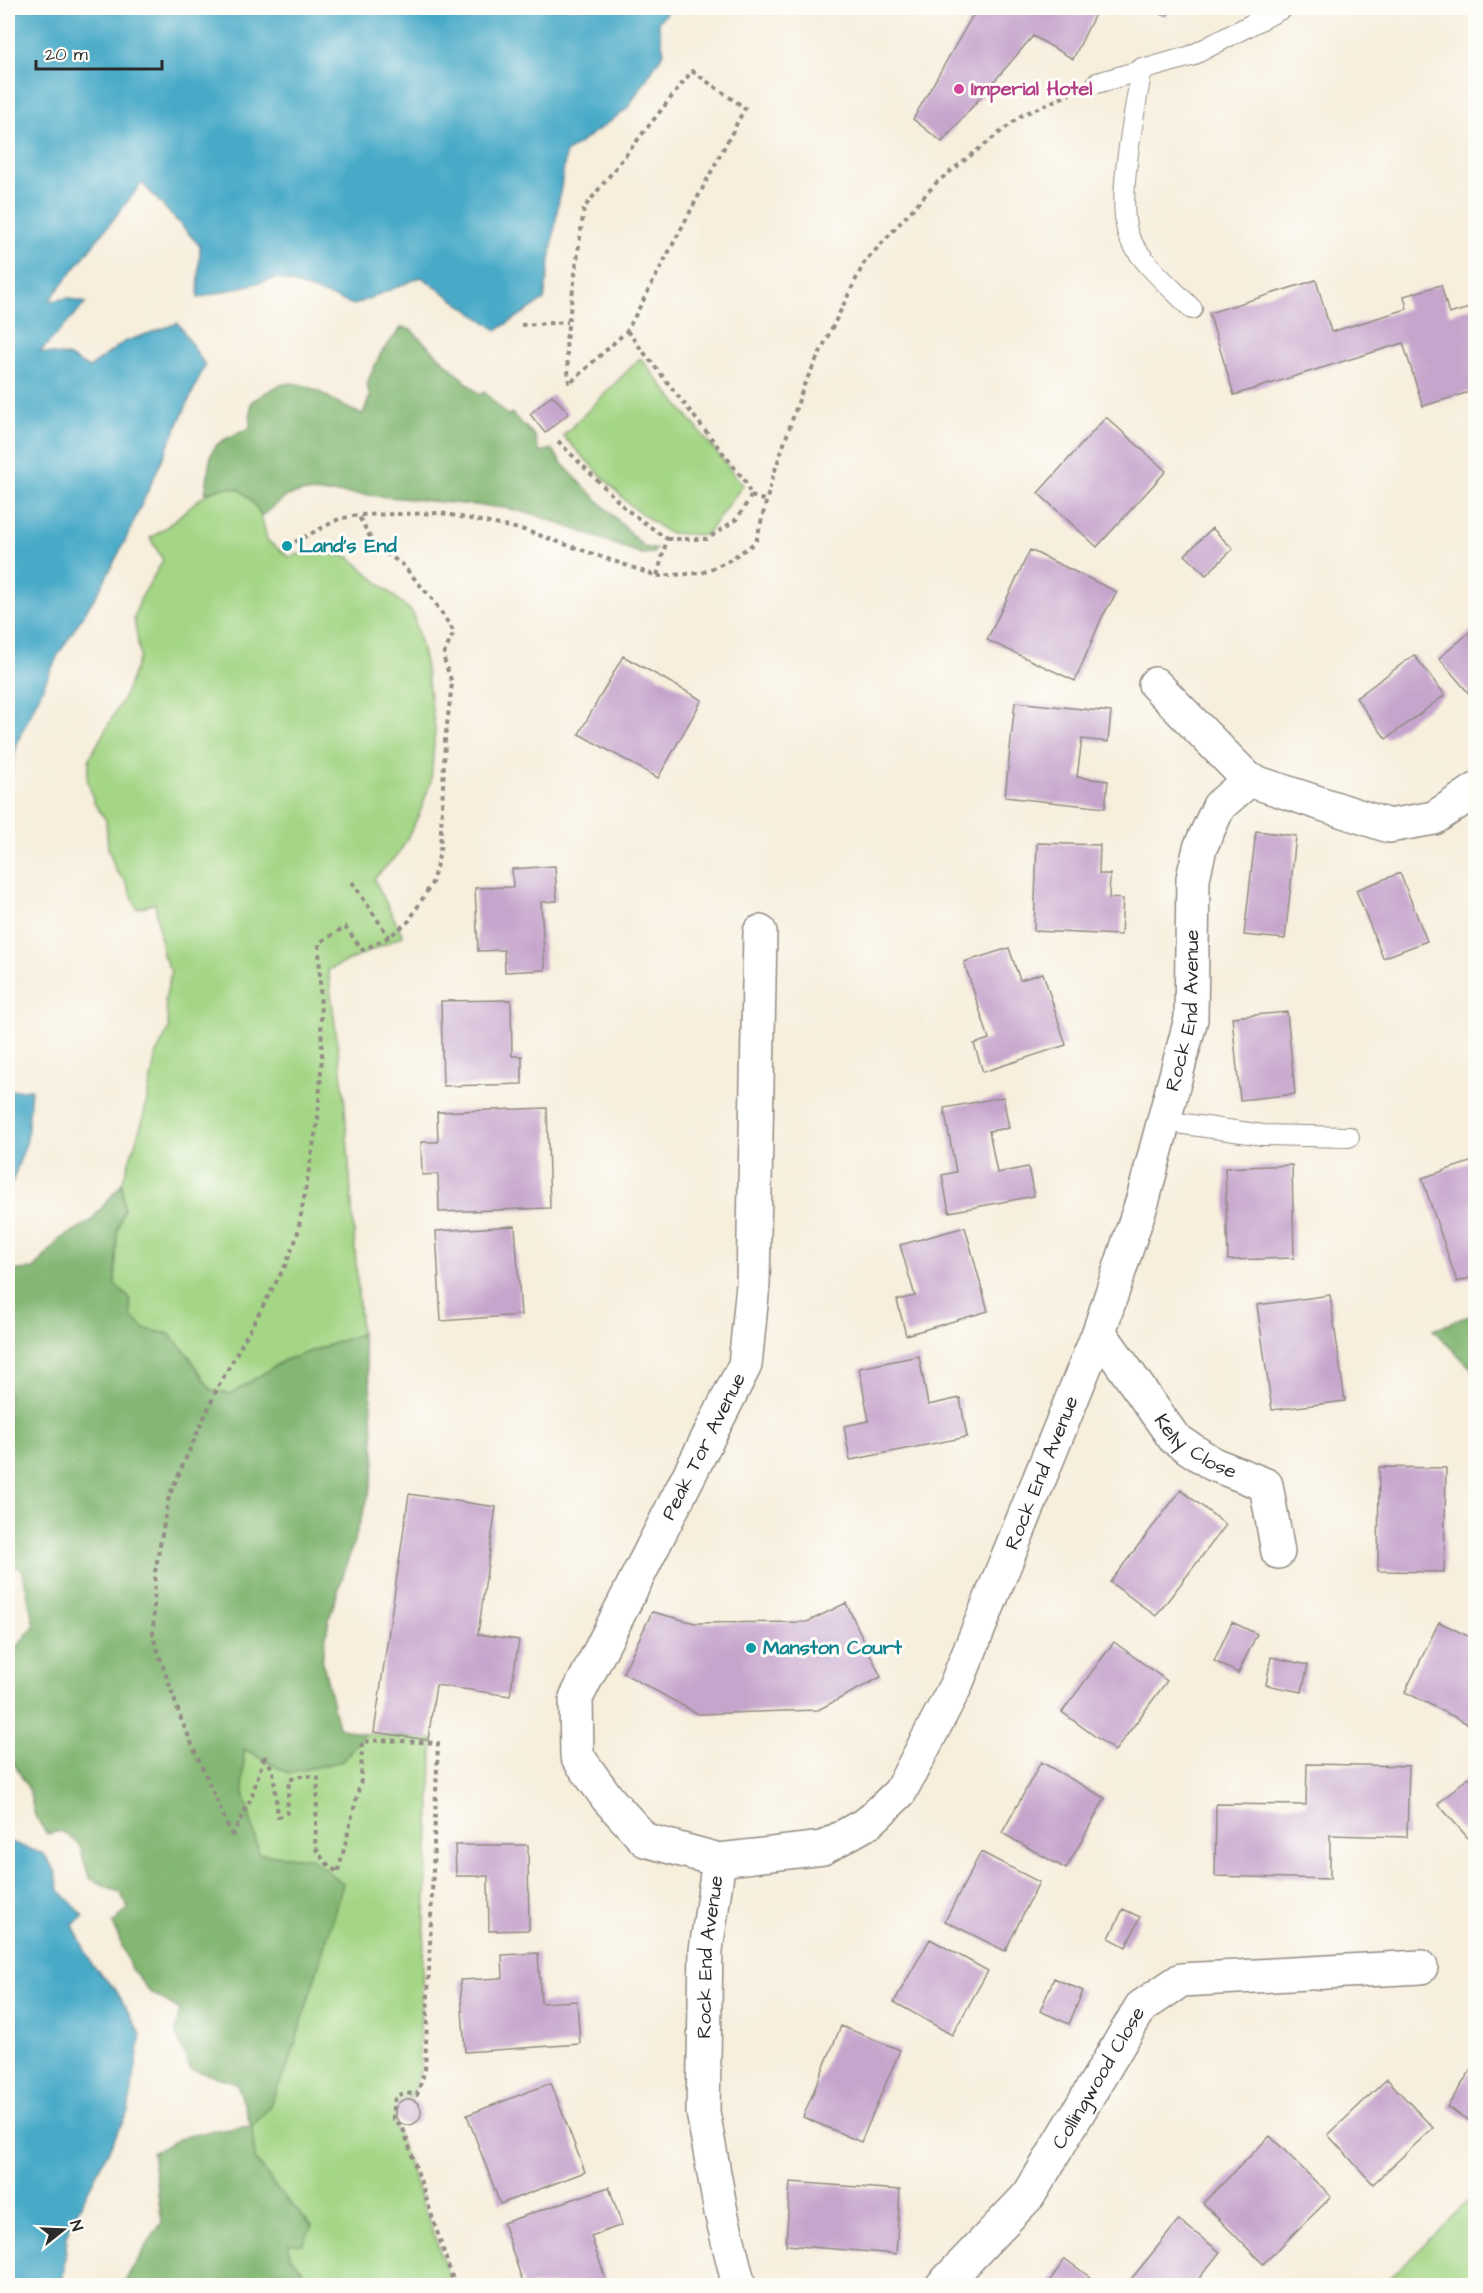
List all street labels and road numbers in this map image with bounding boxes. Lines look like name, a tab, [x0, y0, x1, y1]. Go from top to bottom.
street label: Rock End Avenue	[1158, 929, 1206, 1094]
street label: Peak Tor Avenue	[655, 1368, 753, 1525]
street label: Rock End Avenue	[998, 1392, 1086, 1554]
street label: Kelly Close	[1147, 1408, 1241, 1486]
street label: Rock End Avenue	[690, 1874, 731, 2039]
street label: Collingwood Close	[1045, 2001, 1152, 2155]

